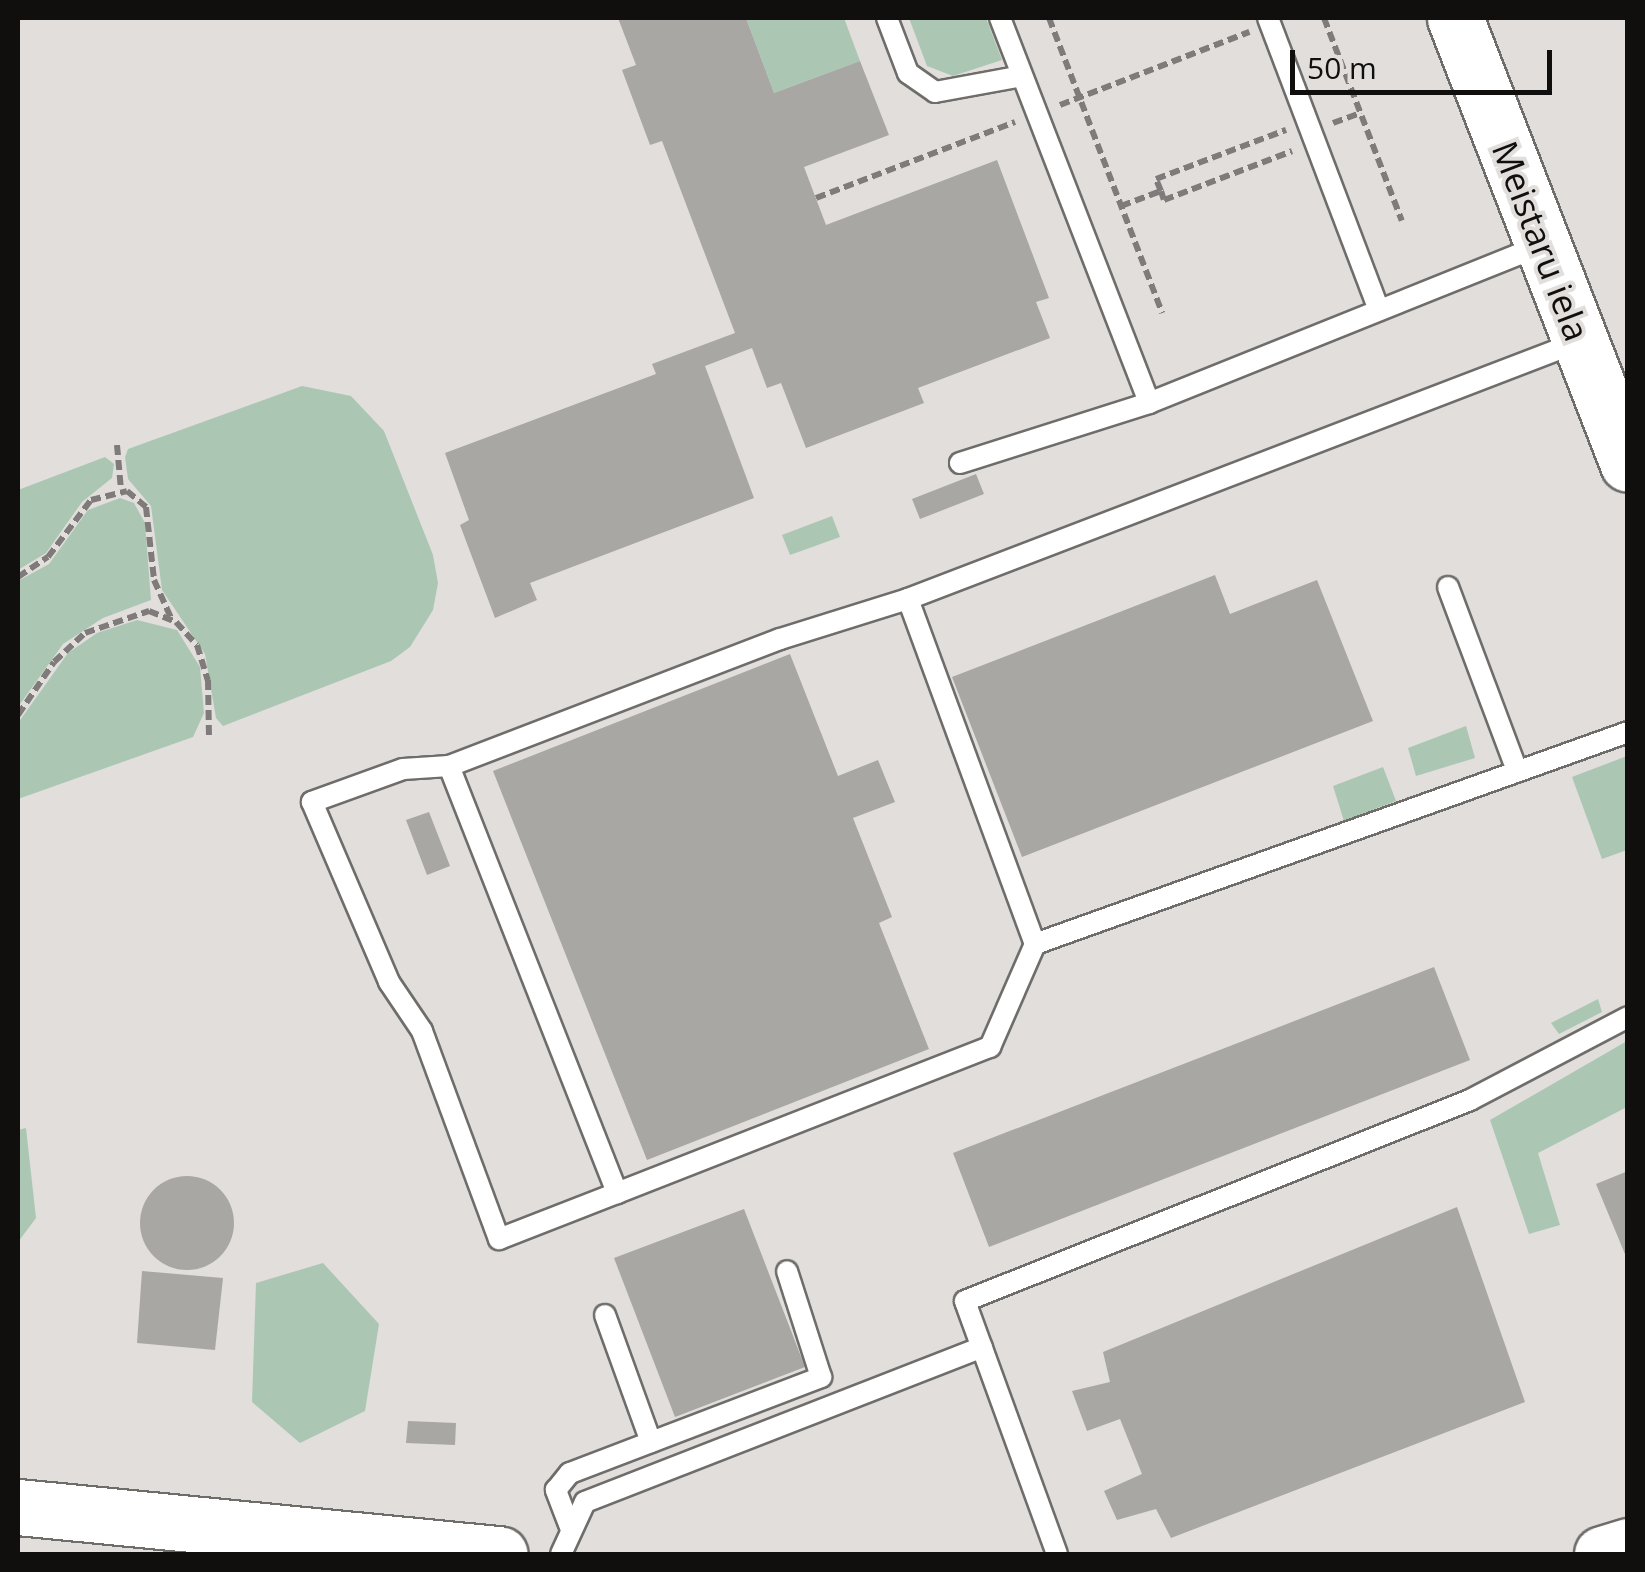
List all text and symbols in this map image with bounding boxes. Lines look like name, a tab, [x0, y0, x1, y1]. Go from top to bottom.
scale bar	[1295, 30, 1558, 92]
text: 50 m	[1307, 47, 1377, 88]
street label: Meistaru iela	[1484, 135, 1598, 347]

